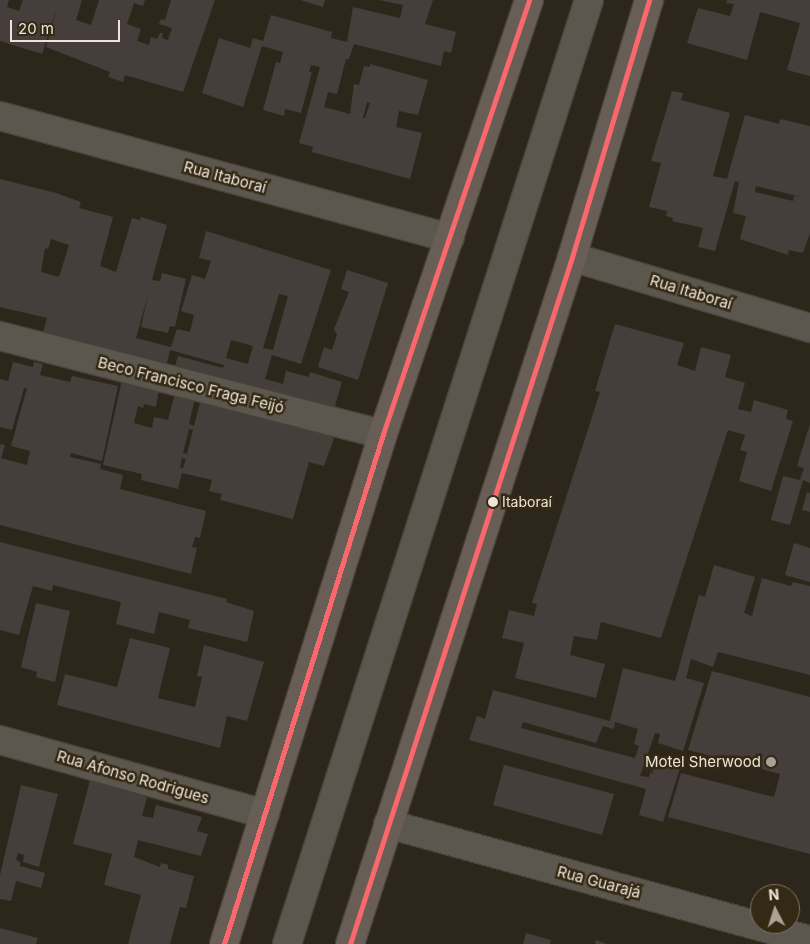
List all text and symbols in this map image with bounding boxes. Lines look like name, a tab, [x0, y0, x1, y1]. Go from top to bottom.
scale bar	[12, 10, 122, 42]
text: 20 m	[18, 19, 54, 38]
street label: Rua Itaboraí	[182, 157, 268, 197]
street label: Rua Itaboraí	[648, 271, 734, 313]
street label: Beco Francisco Fraga Feijó	[96, 353, 286, 417]
place label: Itaboraí	[502, 494, 552, 510]
marker: Itaboraí	[488, 497, 498, 507]
street label: Rua Afonso Rodrigues	[55, 747, 211, 807]
place label: Motel Sherwood	[645, 753, 761, 771]
marker: Motel Sherwood	[765, 756, 777, 768]
street label: Rua Guarajá	[555, 862, 643, 902]
north arrow	[750, 884, 800, 934]
text: N	[768, 886, 780, 903]

